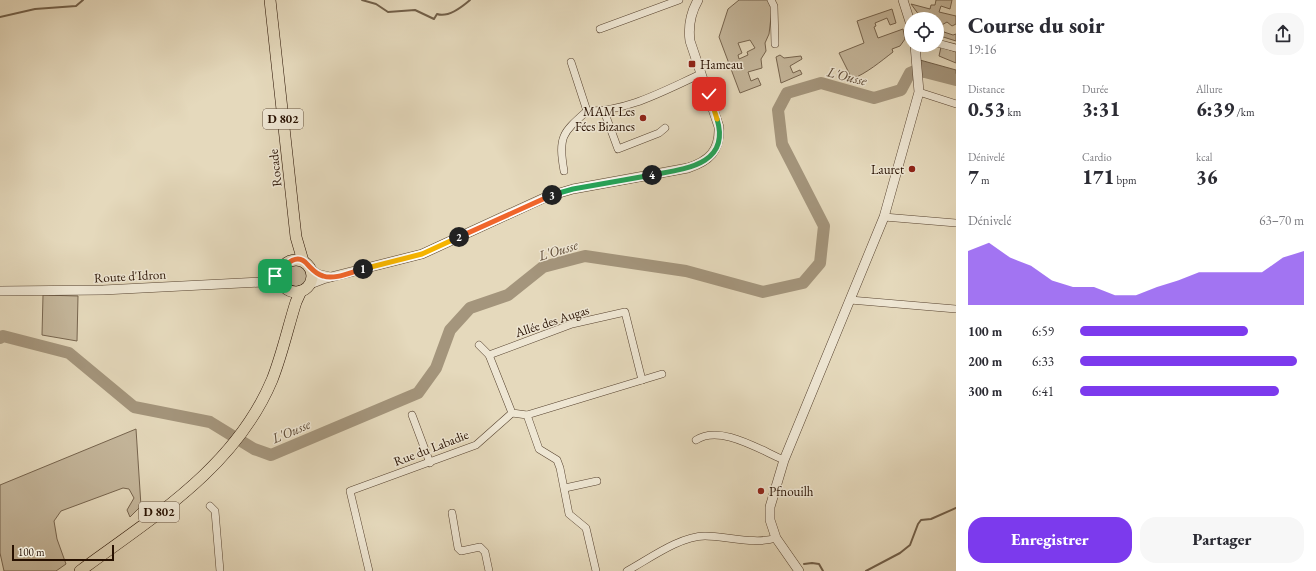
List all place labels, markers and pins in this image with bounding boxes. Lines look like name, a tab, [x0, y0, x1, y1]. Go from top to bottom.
place label: Hameau	[700, 56, 743, 73]
marker: Hameau	[687, 59, 697, 69]
pin	[692, 77, 726, 111]
place label: MAM Les Fées Bizanes	[575, 103, 635, 135]
marker: MAM Les Fées Bizanes	[638, 113, 648, 123]
place label: Lauret	[871, 161, 904, 178]
marker: Lauret	[907, 164, 917, 174]
pin: 4	[642, 165, 662, 185]
pin: 3	[542, 185, 562, 205]
pin: 2	[449, 227, 469, 247]
pin	[258, 259, 292, 293]
pin: 1	[353, 259, 373, 279]
place label: Pfnouilh	[769, 483, 814, 500]
marker: Pfnouilh	[756, 486, 766, 496]

